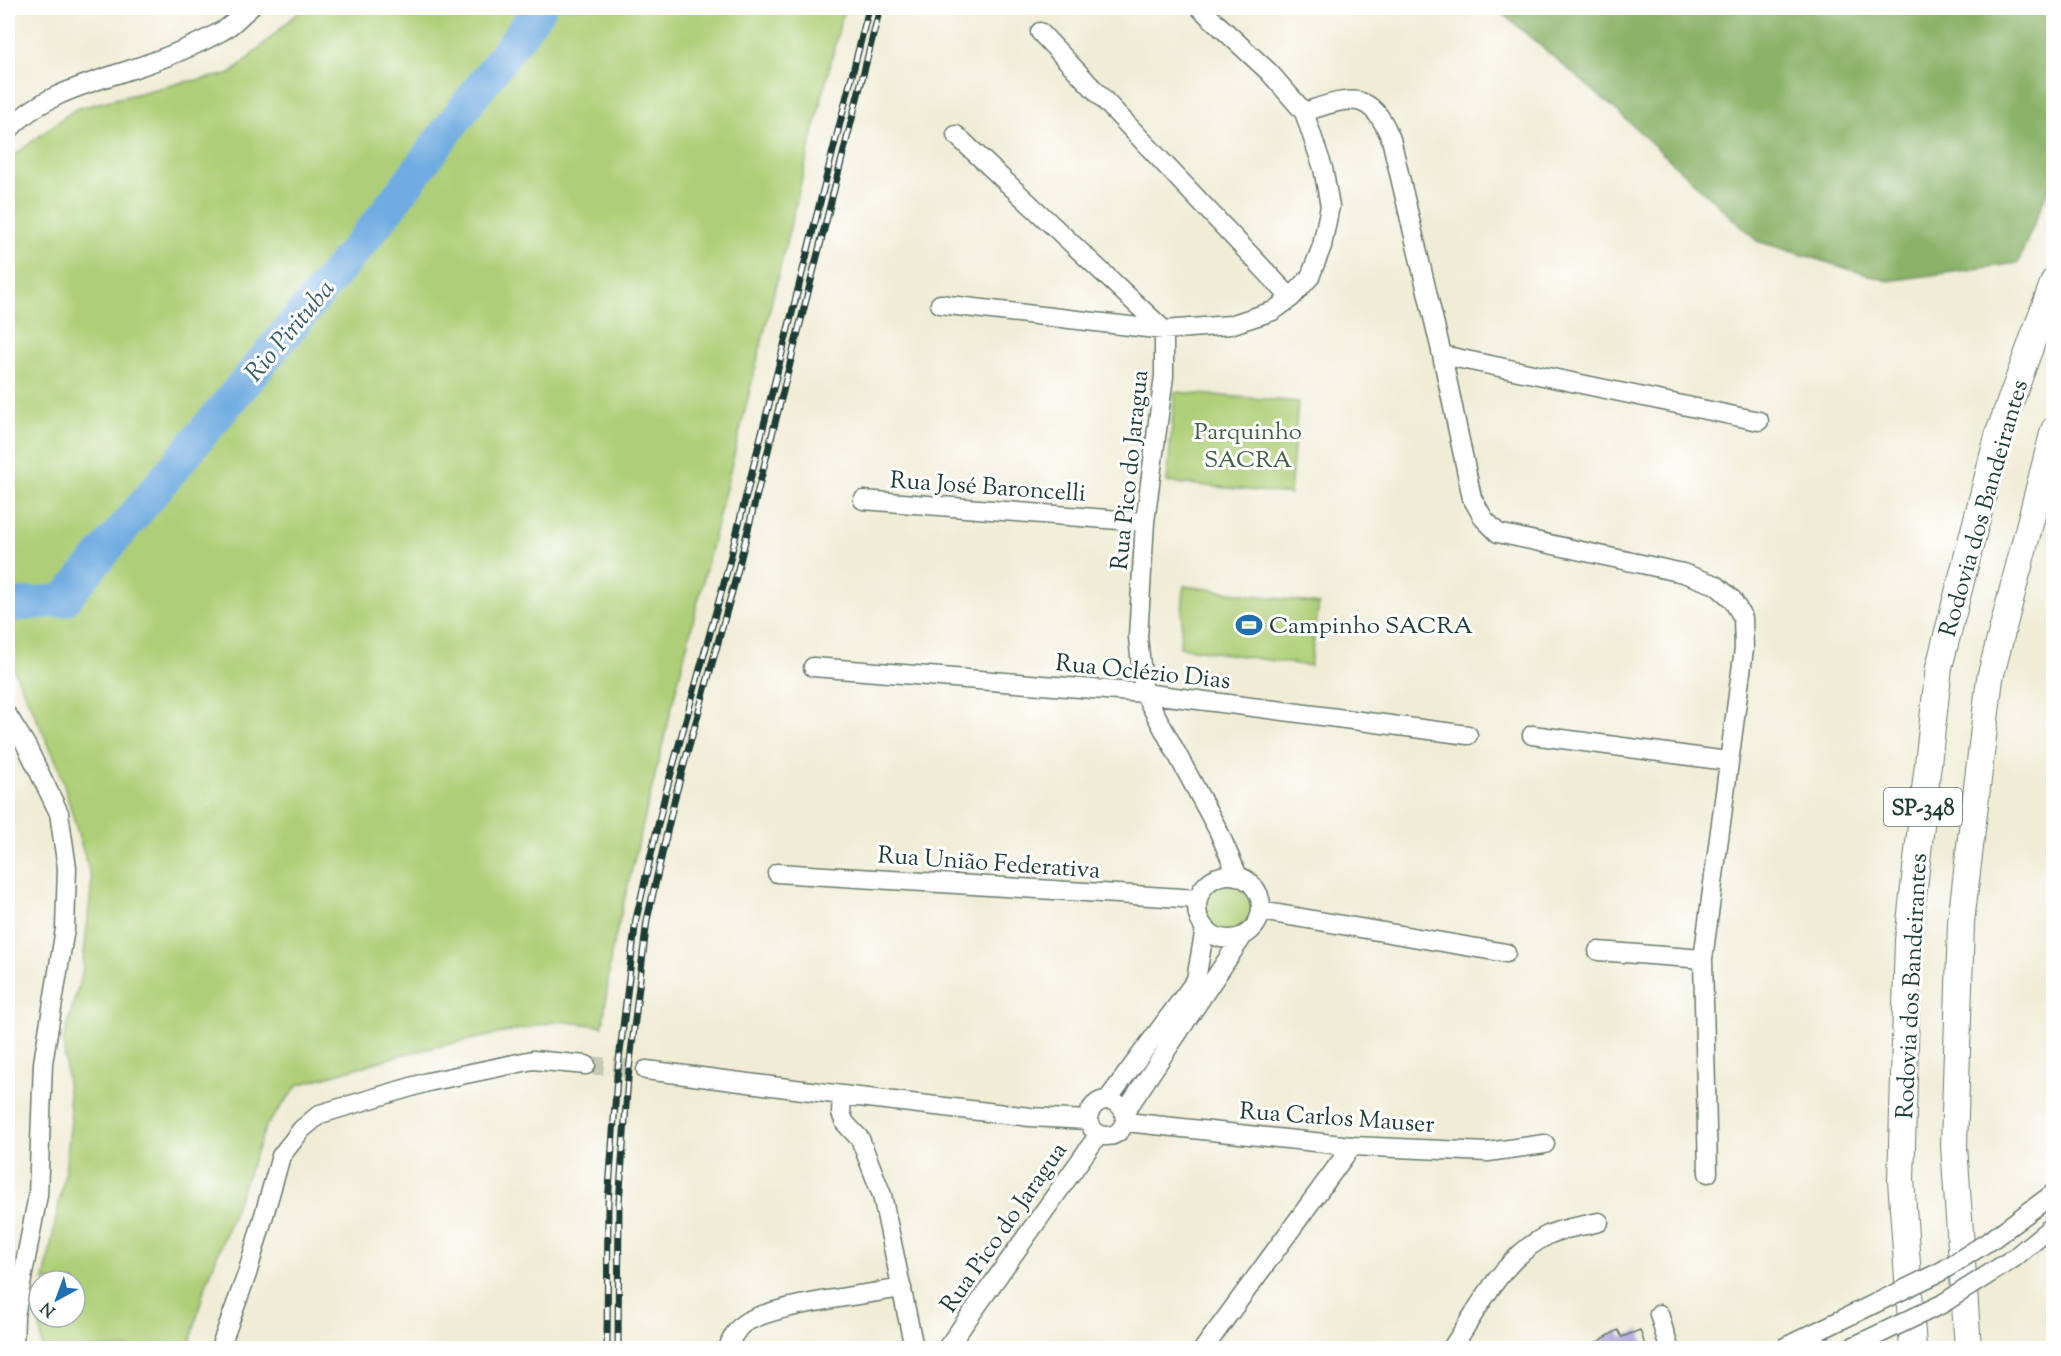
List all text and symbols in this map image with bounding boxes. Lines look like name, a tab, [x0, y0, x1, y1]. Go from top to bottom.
water label: Rio Pirituba	[237, 272, 345, 391]
street label: Rua Pico do Jaragua	[1104, 368, 1158, 572]
street label: Rodovia dos Bandeirantes	[1932, 376, 2038, 641]
park label: Parquinho SACRA	[1194, 416, 1302, 478]
street label: Rua José Baroncelli	[889, 464, 1087, 512]
sports icon: Campinho SACRA	[1234, 610, 1264, 640]
place label: Campinho SACRA	[1269, 610, 1474, 644]
street label: Rua Oclézio Dias	[1054, 647, 1232, 699]
road number: SP-348	[1884, 788, 1962, 826]
street label: Rua União Federativa	[876, 839, 1101, 889]
street label: Rodovia dos Bandeirantes	[1889, 852, 1937, 1120]
street label: Rua Carlos Mauser	[1238, 1095, 1436, 1143]
street label: Rua Pico do Jaragua	[933, 1136, 1076, 1320]
north arrow	[27, 1269, 87, 1329]
text: N	[36, 1295, 61, 1321]

